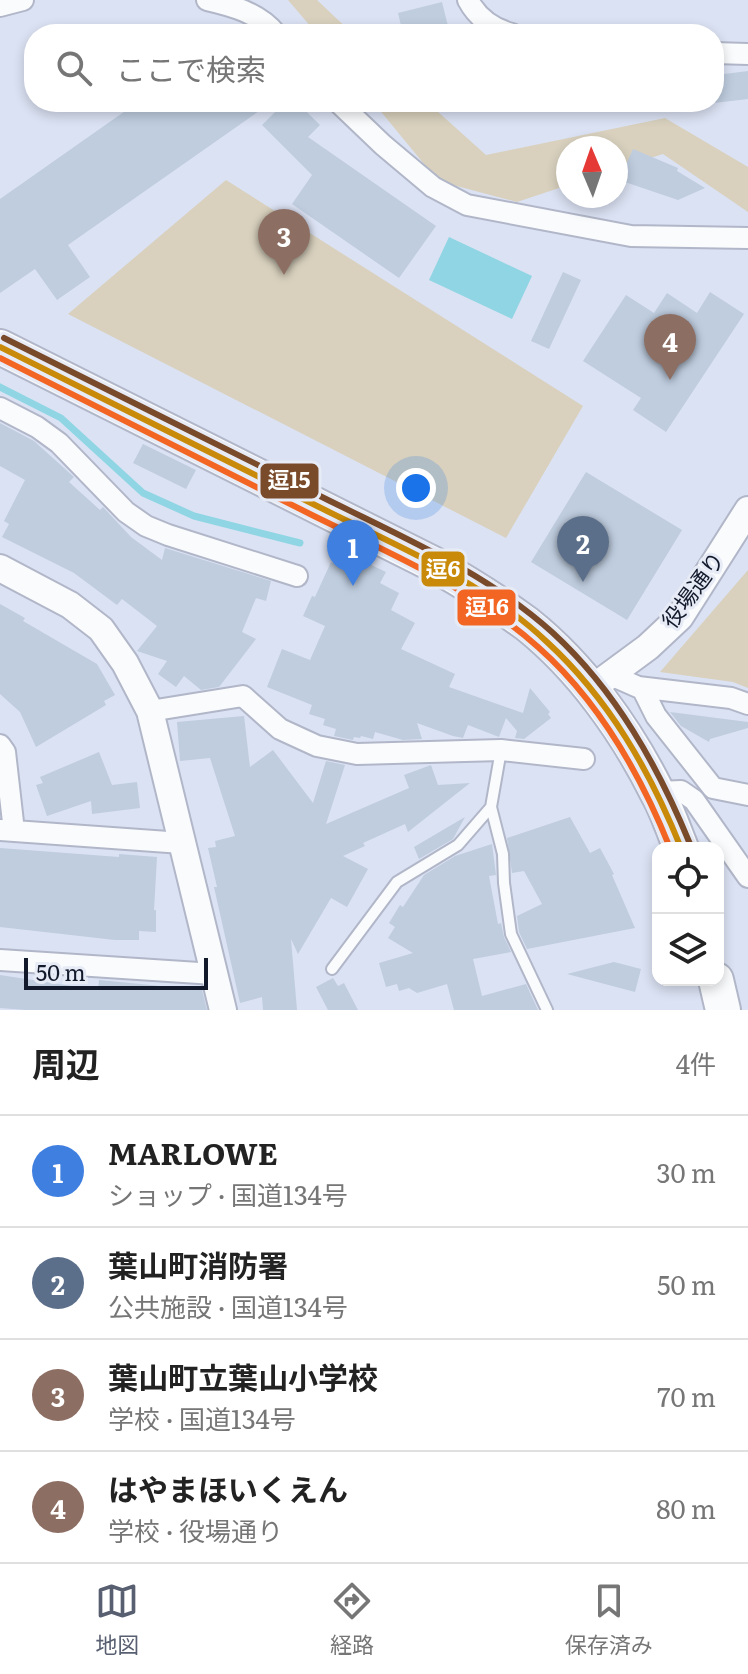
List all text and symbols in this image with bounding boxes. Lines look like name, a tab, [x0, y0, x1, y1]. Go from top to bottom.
search box	[24, 24, 724, 112]
icon: search	[52, 46, 96, 90]
text: ここで検索	[116, 46, 266, 90]
north arrow	[556, 136, 628, 208]
pin: 3	[258, 209, 310, 275]
pin: 4	[644, 314, 696, 380]
line badge: 逗15	[259, 462, 320, 500]
text: 逗15	[267, 462, 311, 495]
your location	[396, 468, 436, 508]
pin: 2	[557, 516, 609, 582]
pin: 1	[327, 520, 379, 586]
street label: 役場通り	[653, 544, 731, 634]
line badge: 逗6	[420, 550, 466, 588]
text: 逗6	[426, 551, 461, 584]
line badge: 逗16	[456, 588, 517, 627]
text: 逗16	[465, 589, 509, 622]
map controls	[652, 842, 724, 986]
button: locate	[652, 842, 724, 914]
button: layers	[652, 914, 724, 986]
scale bar	[24, 954, 208, 990]
text: 50 m	[36, 955, 86, 988]
text: 周辺	[32, 1037, 100, 1087]
text: 4件	[676, 1043, 716, 1082]
text: MARLOWE	[108, 1130, 278, 1174]
text: 1	[53, 1152, 63, 1191]
text: 30 m	[656, 1152, 716, 1191]
text: ショップ · 国道134号	[108, 1174, 348, 1213]
text: 葉山町消防署	[108, 1242, 288, 1286]
text: 2	[51, 1264, 65, 1303]
text: 50 m	[657, 1264, 716, 1303]
text: 公共施設 · 国道134号	[108, 1286, 348, 1325]
text: 葉山町立葉山小学校	[108, 1354, 378, 1398]
text: 3	[51, 1376, 65, 1415]
text: 70 m	[657, 1376, 716, 1415]
text: 学校 · 国道134号	[108, 1398, 296, 1437]
text: はやまほいくえん	[108, 1466, 348, 1510]
text: 4	[50, 1488, 66, 1527]
text: 80 m	[656, 1488, 716, 1527]
text: 学校 · 役場通り	[108, 1510, 283, 1549]
tab: 地図	[95, 1579, 139, 1660]
tab: 経路	[330, 1579, 374, 1660]
tab: 保存済み	[565, 1579, 653, 1660]

